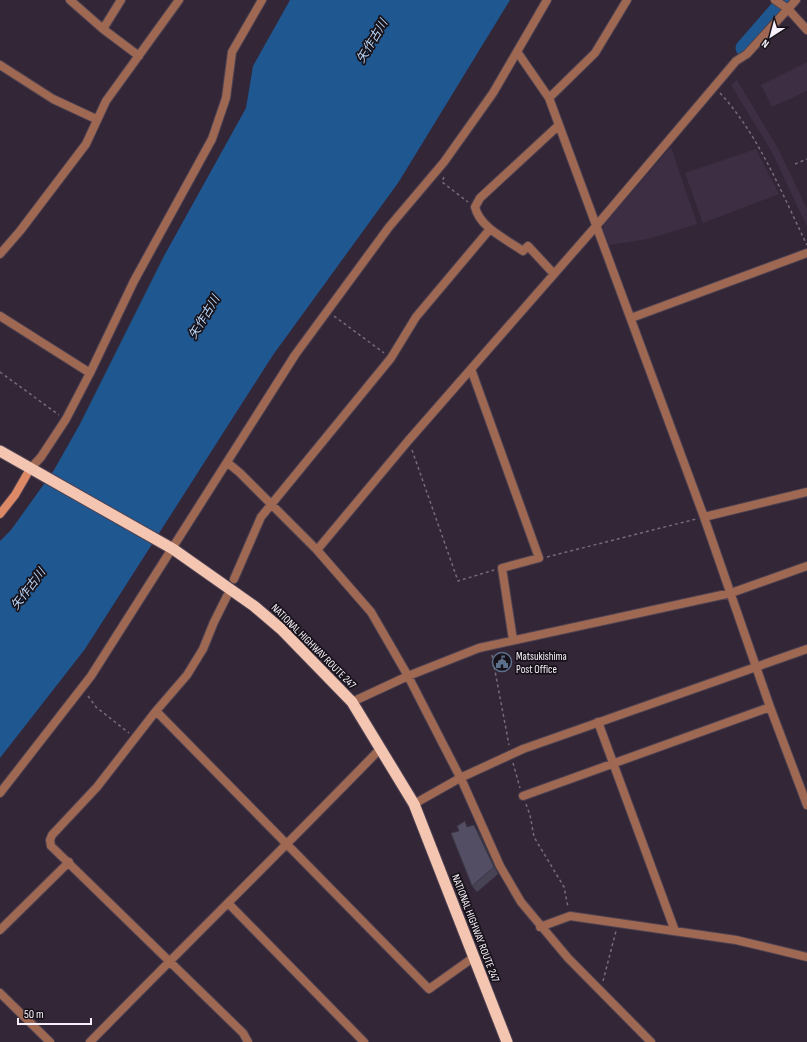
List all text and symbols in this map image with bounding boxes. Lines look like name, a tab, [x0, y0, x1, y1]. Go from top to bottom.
water label: 矢作古川	[354, 15, 392, 66]
north arrow	[751, 16, 791, 56]
text: N	[759, 37, 772, 51]
water label: 矢作古川	[186, 291, 224, 342]
water label: 矢作古川	[8, 564, 50, 613]
street label: NATIONAL HIGHWAY ROUTE 247	[269, 601, 359, 692]
place label: Matsukishima Post Office	[516, 650, 567, 676]
public building icon: Matsukishima Post Office	[491, 651, 513, 673]
street label: NATIONAL HIGHWAY ROUTE 247	[449, 872, 502, 985]
scale bar	[18, 1000, 91, 1026]
text: 50 m	[24, 1007, 44, 1022]

